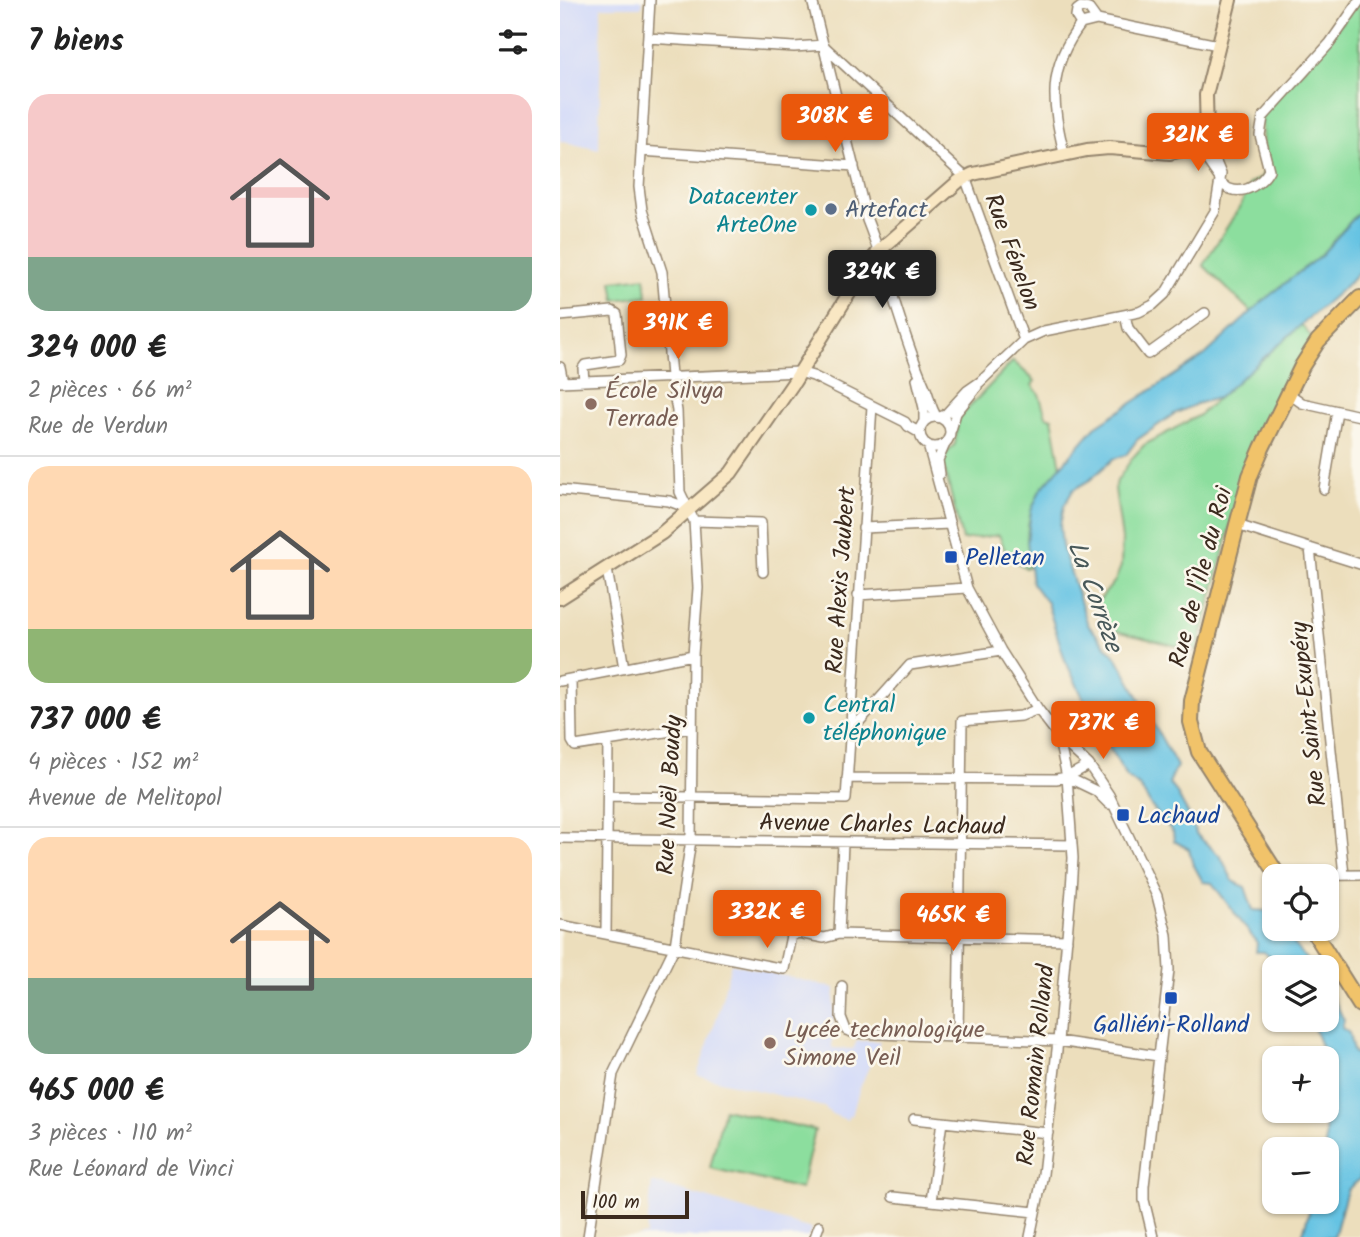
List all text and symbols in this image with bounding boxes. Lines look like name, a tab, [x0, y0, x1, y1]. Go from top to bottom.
text: 7 biens	[28, 18, 124, 66]
icon: filters	[494, 23, 532, 61]
pin: 308K €	[778, 94, 892, 154]
text: 308K €	[797, 99, 873, 135]
pin: 321K €	[1141, 114, 1255, 173]
text: 321K €	[1163, 118, 1233, 154]
icon: home	[217, 140, 343, 266]
place label: Datacenter ArteOne	[687, 178, 799, 245]
street label: Rue Fénelon	[972, 188, 1051, 317]
place label: Artefact	[845, 191, 929, 230]
marker: Artefact	[823, 201, 839, 217]
marker: Datacenter ArteOne	[803, 202, 819, 218]
pin: 324K €	[825, 250, 939, 310]
text: 324K €	[844, 255, 920, 291]
pin: 391K €	[621, 302, 735, 361]
text: 391K €	[644, 306, 712, 342]
text: 324 000 €	[28, 325, 167, 373]
place label: École Silvya Terrade	[605, 372, 724, 439]
text: 2 pièces · 66 m²	[28, 373, 192, 409]
marker: École Silvya Terrade	[583, 396, 599, 412]
text: Rue de Verdun	[28, 409, 168, 445]
street label: Rue de l'Île du Roi	[1159, 482, 1245, 672]
street label: Rue Alexis Jaubert	[815, 484, 868, 675]
icon: home	[217, 512, 343, 638]
water label: La Corrèze	[1055, 535, 1134, 660]
place label: Pelletan	[965, 539, 1045, 578]
marker: Pelletan	[943, 549, 959, 565]
street label: Rue Saint-Exupéry	[1280, 619, 1339, 808]
place label: Central téléphonique	[823, 686, 947, 753]
text: 737 000 €	[28, 697, 161, 745]
pin: 737K €	[1046, 702, 1160, 761]
text: 737K €	[1067, 706, 1139, 742]
marker: Central téléphonique	[801, 710, 817, 726]
street label: Rue Noël Boudy	[647, 713, 694, 876]
text: 4 pièces · 152 m²	[28, 745, 198, 781]
text: Avenue de Melitopol	[28, 781, 222, 817]
place label: Lachaud	[1137, 797, 1221, 836]
street label: Avenue Charles Lachaud	[759, 804, 1006, 847]
marker: Lachaud	[1115, 807, 1131, 823]
map controls	[1262, 864, 1339, 1214]
button: locate	[1262, 864, 1339, 941]
icon: home	[217, 883, 343, 1009]
pin: 332K €	[710, 890, 824, 950]
pin: 465K €	[896, 894, 1010, 953]
text: 332K €	[729, 895, 805, 931]
text: 465K €	[916, 898, 990, 934]
button: layers	[1262, 955, 1339, 1032]
street label: Rue Romain Rolland	[1007, 962, 1067, 1168]
marker: Galliéni-Rolland	[1163, 990, 1179, 1006]
place label: Galliéni-Rolland	[1093, 1006, 1250, 1045]
place label: Lycée technologique Simone Veil	[784, 1011, 985, 1078]
marker: Lycée technologique Simone Veil	[762, 1035, 778, 1051]
button: +	[1262, 1046, 1339, 1123]
text: 465 000 €	[28, 1068, 164, 1116]
text: 3 pièces · 110 m²	[28, 1116, 192, 1152]
button: −	[1262, 1137, 1339, 1214]
text: Rue Léonard de Vinci	[28, 1152, 233, 1188]
scale bar	[581, 1188, 690, 1220]
text: 100 m	[592, 1188, 640, 1218]

